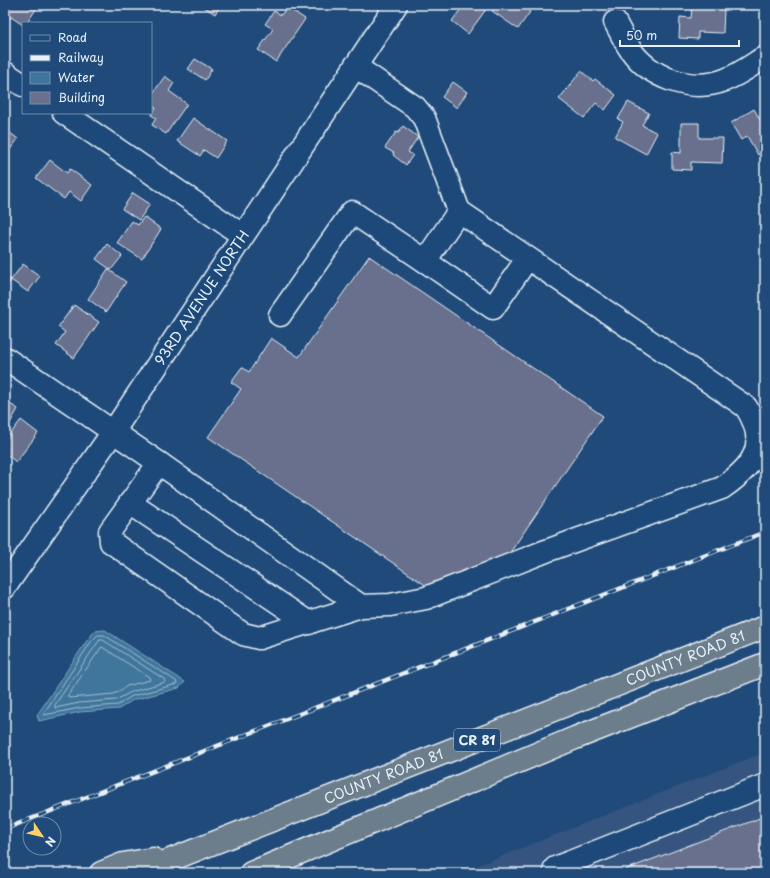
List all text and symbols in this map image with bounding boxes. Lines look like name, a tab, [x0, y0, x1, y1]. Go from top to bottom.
legend	[22, 22, 152, 114]
scale bar	[620, 22, 739, 48]
text: 50 m	[626, 26, 657, 44]
text: Road	[58, 28, 87, 46]
text: Railway	[58, 48, 104, 66]
text: Water	[58, 68, 95, 86]
text: Building	[58, 88, 105, 106]
street label: 93RD AVENUE NORTH	[149, 226, 254, 369]
street label: COUNTY ROAD 81	[622, 625, 748, 691]
road number: CR 81	[454, 729, 500, 751]
street label: COUNTY ROAD 81	[321, 743, 446, 809]
north arrow	[22, 816, 62, 856]
text: N	[41, 834, 60, 851]

